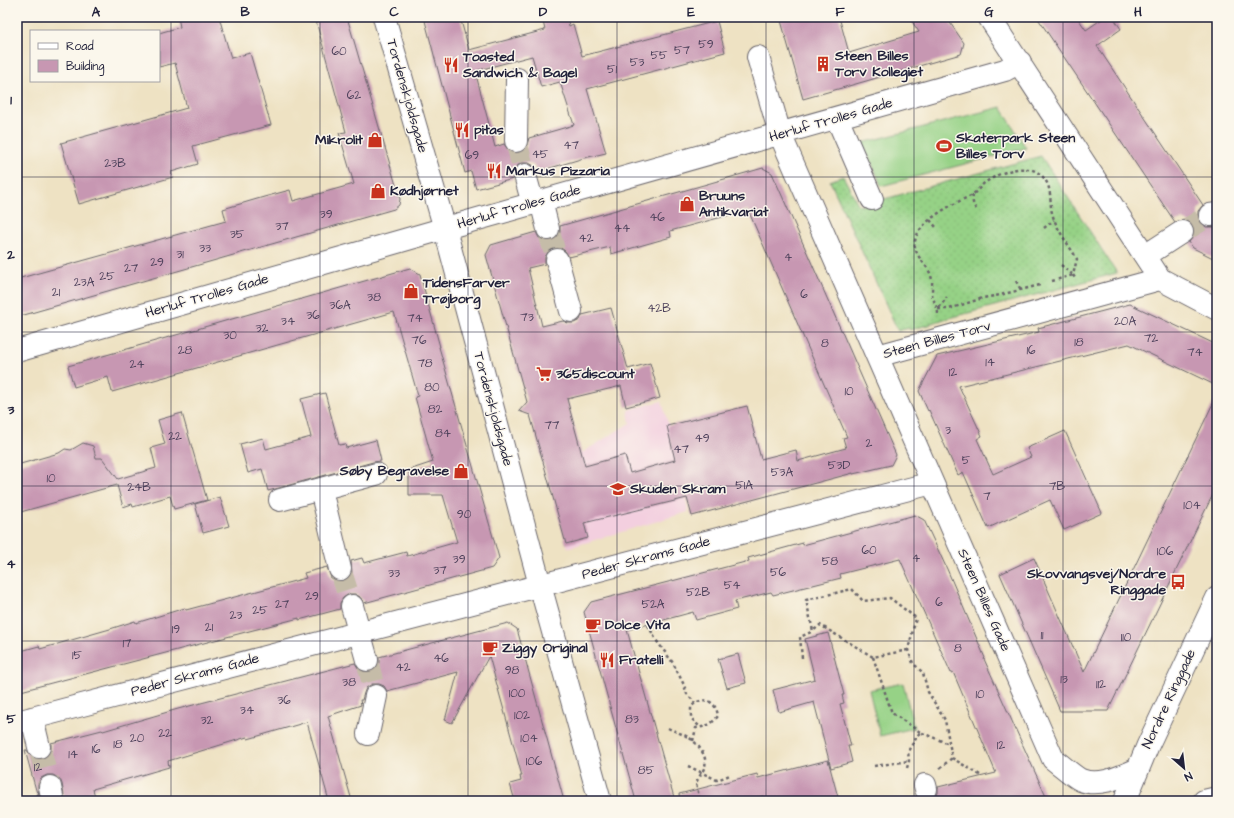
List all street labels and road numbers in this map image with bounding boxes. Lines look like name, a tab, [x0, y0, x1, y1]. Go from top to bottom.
street label: Tordenskjoldsgade	[381, 37, 433, 156]
street label: Herluf Trolles Gade	[767, 93, 895, 147]
street label: Herluf Trolles Gade	[455, 180, 583, 234]
street label: Herluf Trolles Gade	[143, 269, 271, 323]
street label: Steen Billes Torv	[881, 316, 994, 364]
street label: Tordenskjoldsgade	[468, 350, 518, 469]
street label: Peder Skrams Gade	[580, 531, 713, 585]
street label: Steen Billes Gade	[952, 545, 1016, 655]
street label: Nordre Ringgade	[1137, 646, 1201, 752]
street label: Peder Skrams Gade	[129, 648, 262, 702]

